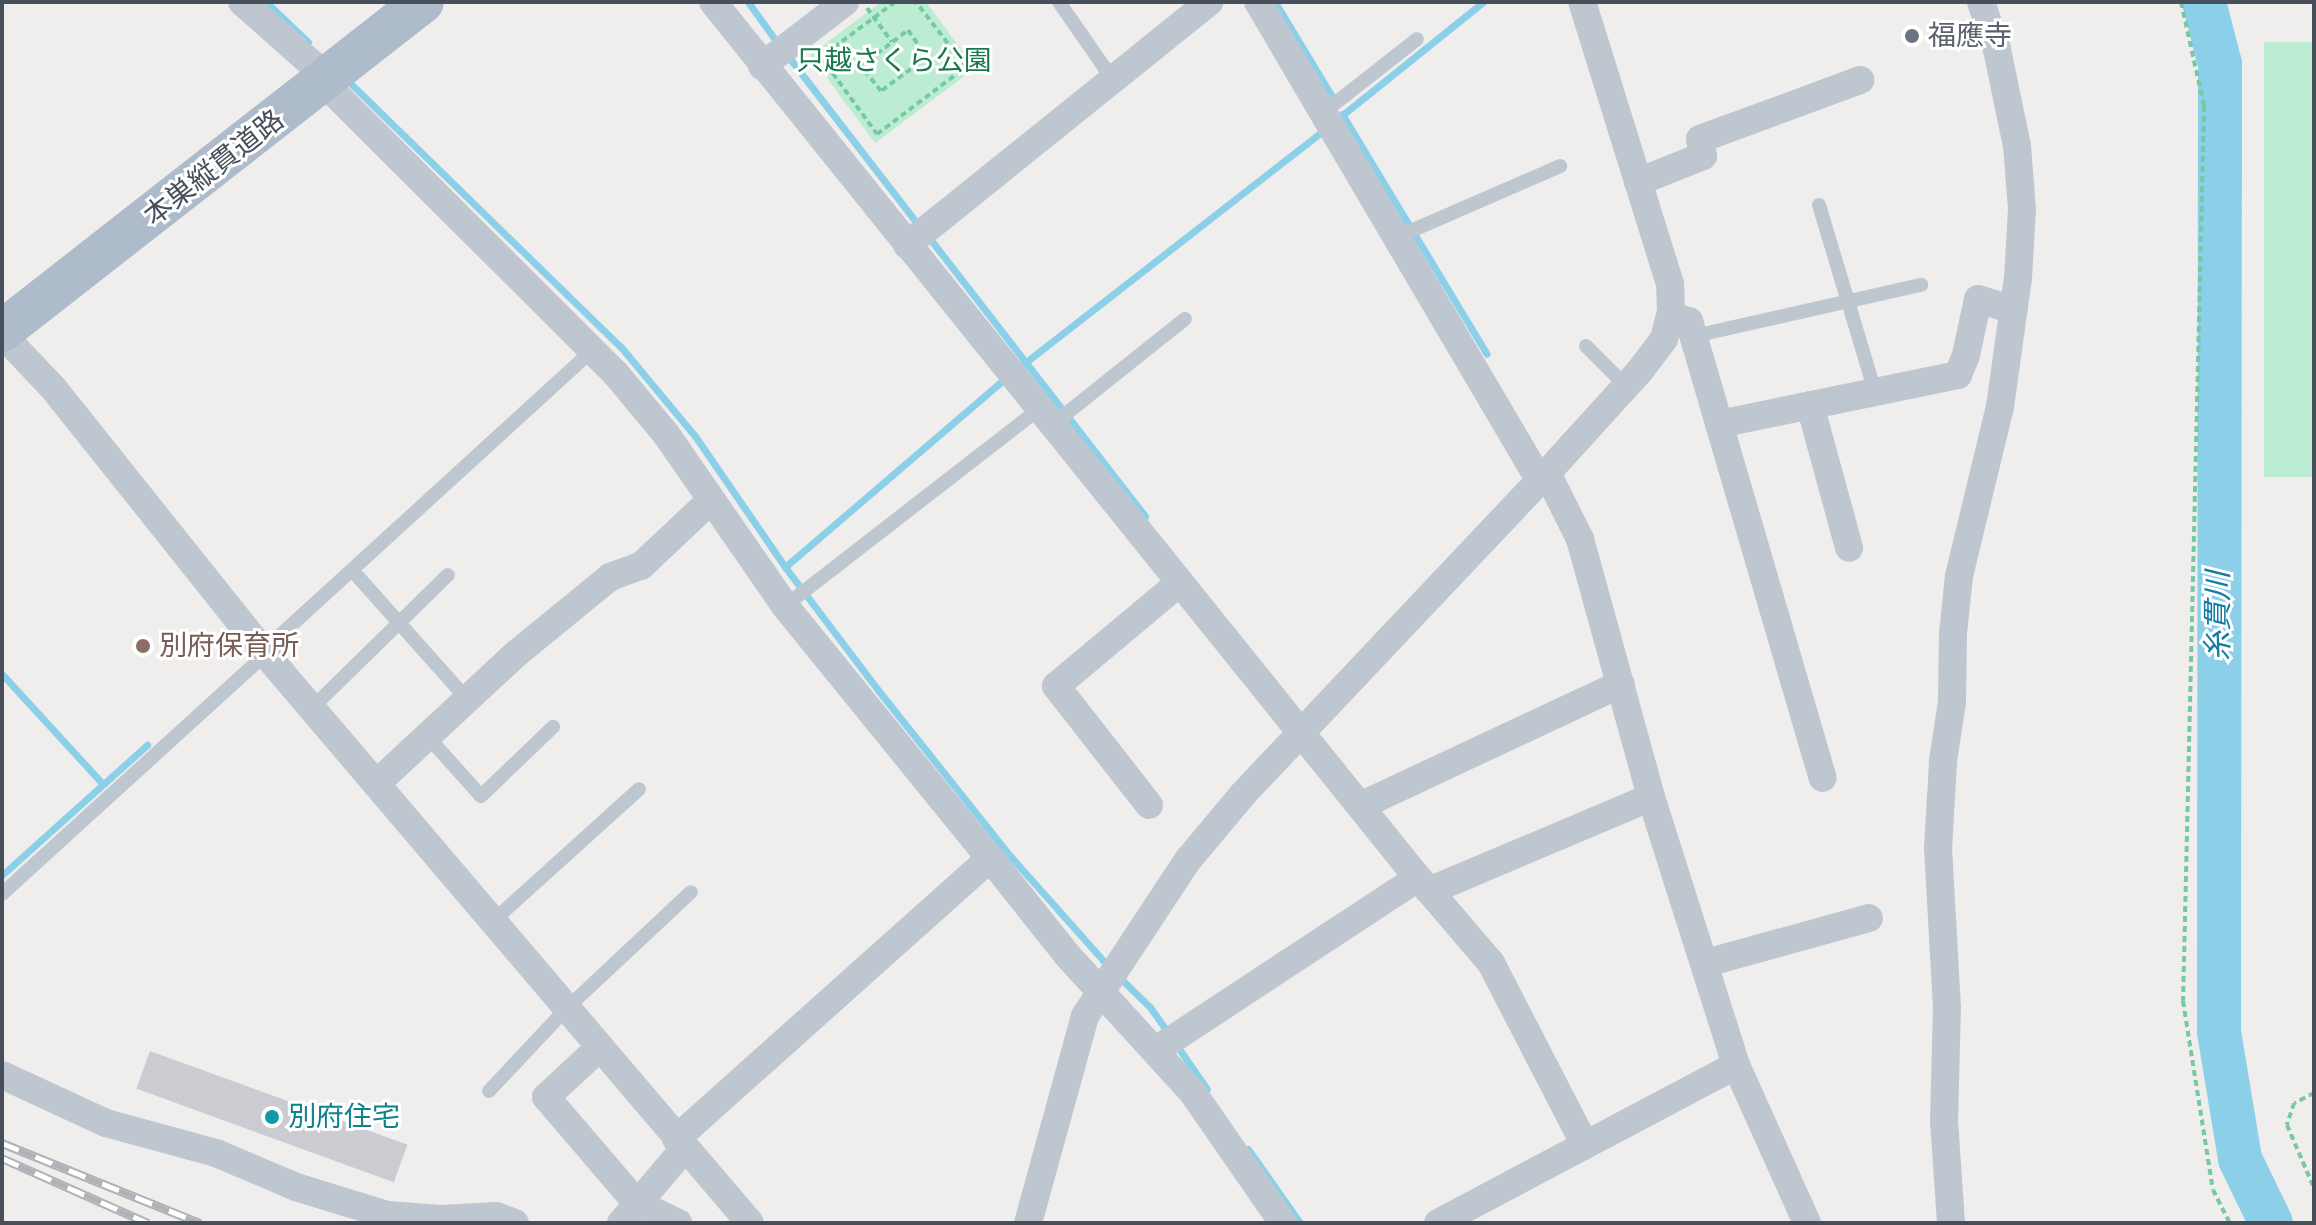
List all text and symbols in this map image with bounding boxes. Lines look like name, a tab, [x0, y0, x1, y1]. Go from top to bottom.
place label: 福應寺	[1928, 19, 2012, 53]
marker: 福應寺	[1903, 27, 1921, 45]
park label: 只越さくら公園	[796, 44, 992, 78]
street label: 本巣縦貫道路	[137, 103, 291, 233]
water label: 糸貫川	[2201, 571, 2237, 661]
place label: 別府保育所	[159, 629, 299, 663]
marker: 別府保育所	[134, 637, 152, 655]
place label: 別府住宅	[288, 1100, 400, 1134]
marker: 別府住宅	[263, 1108, 281, 1126]

